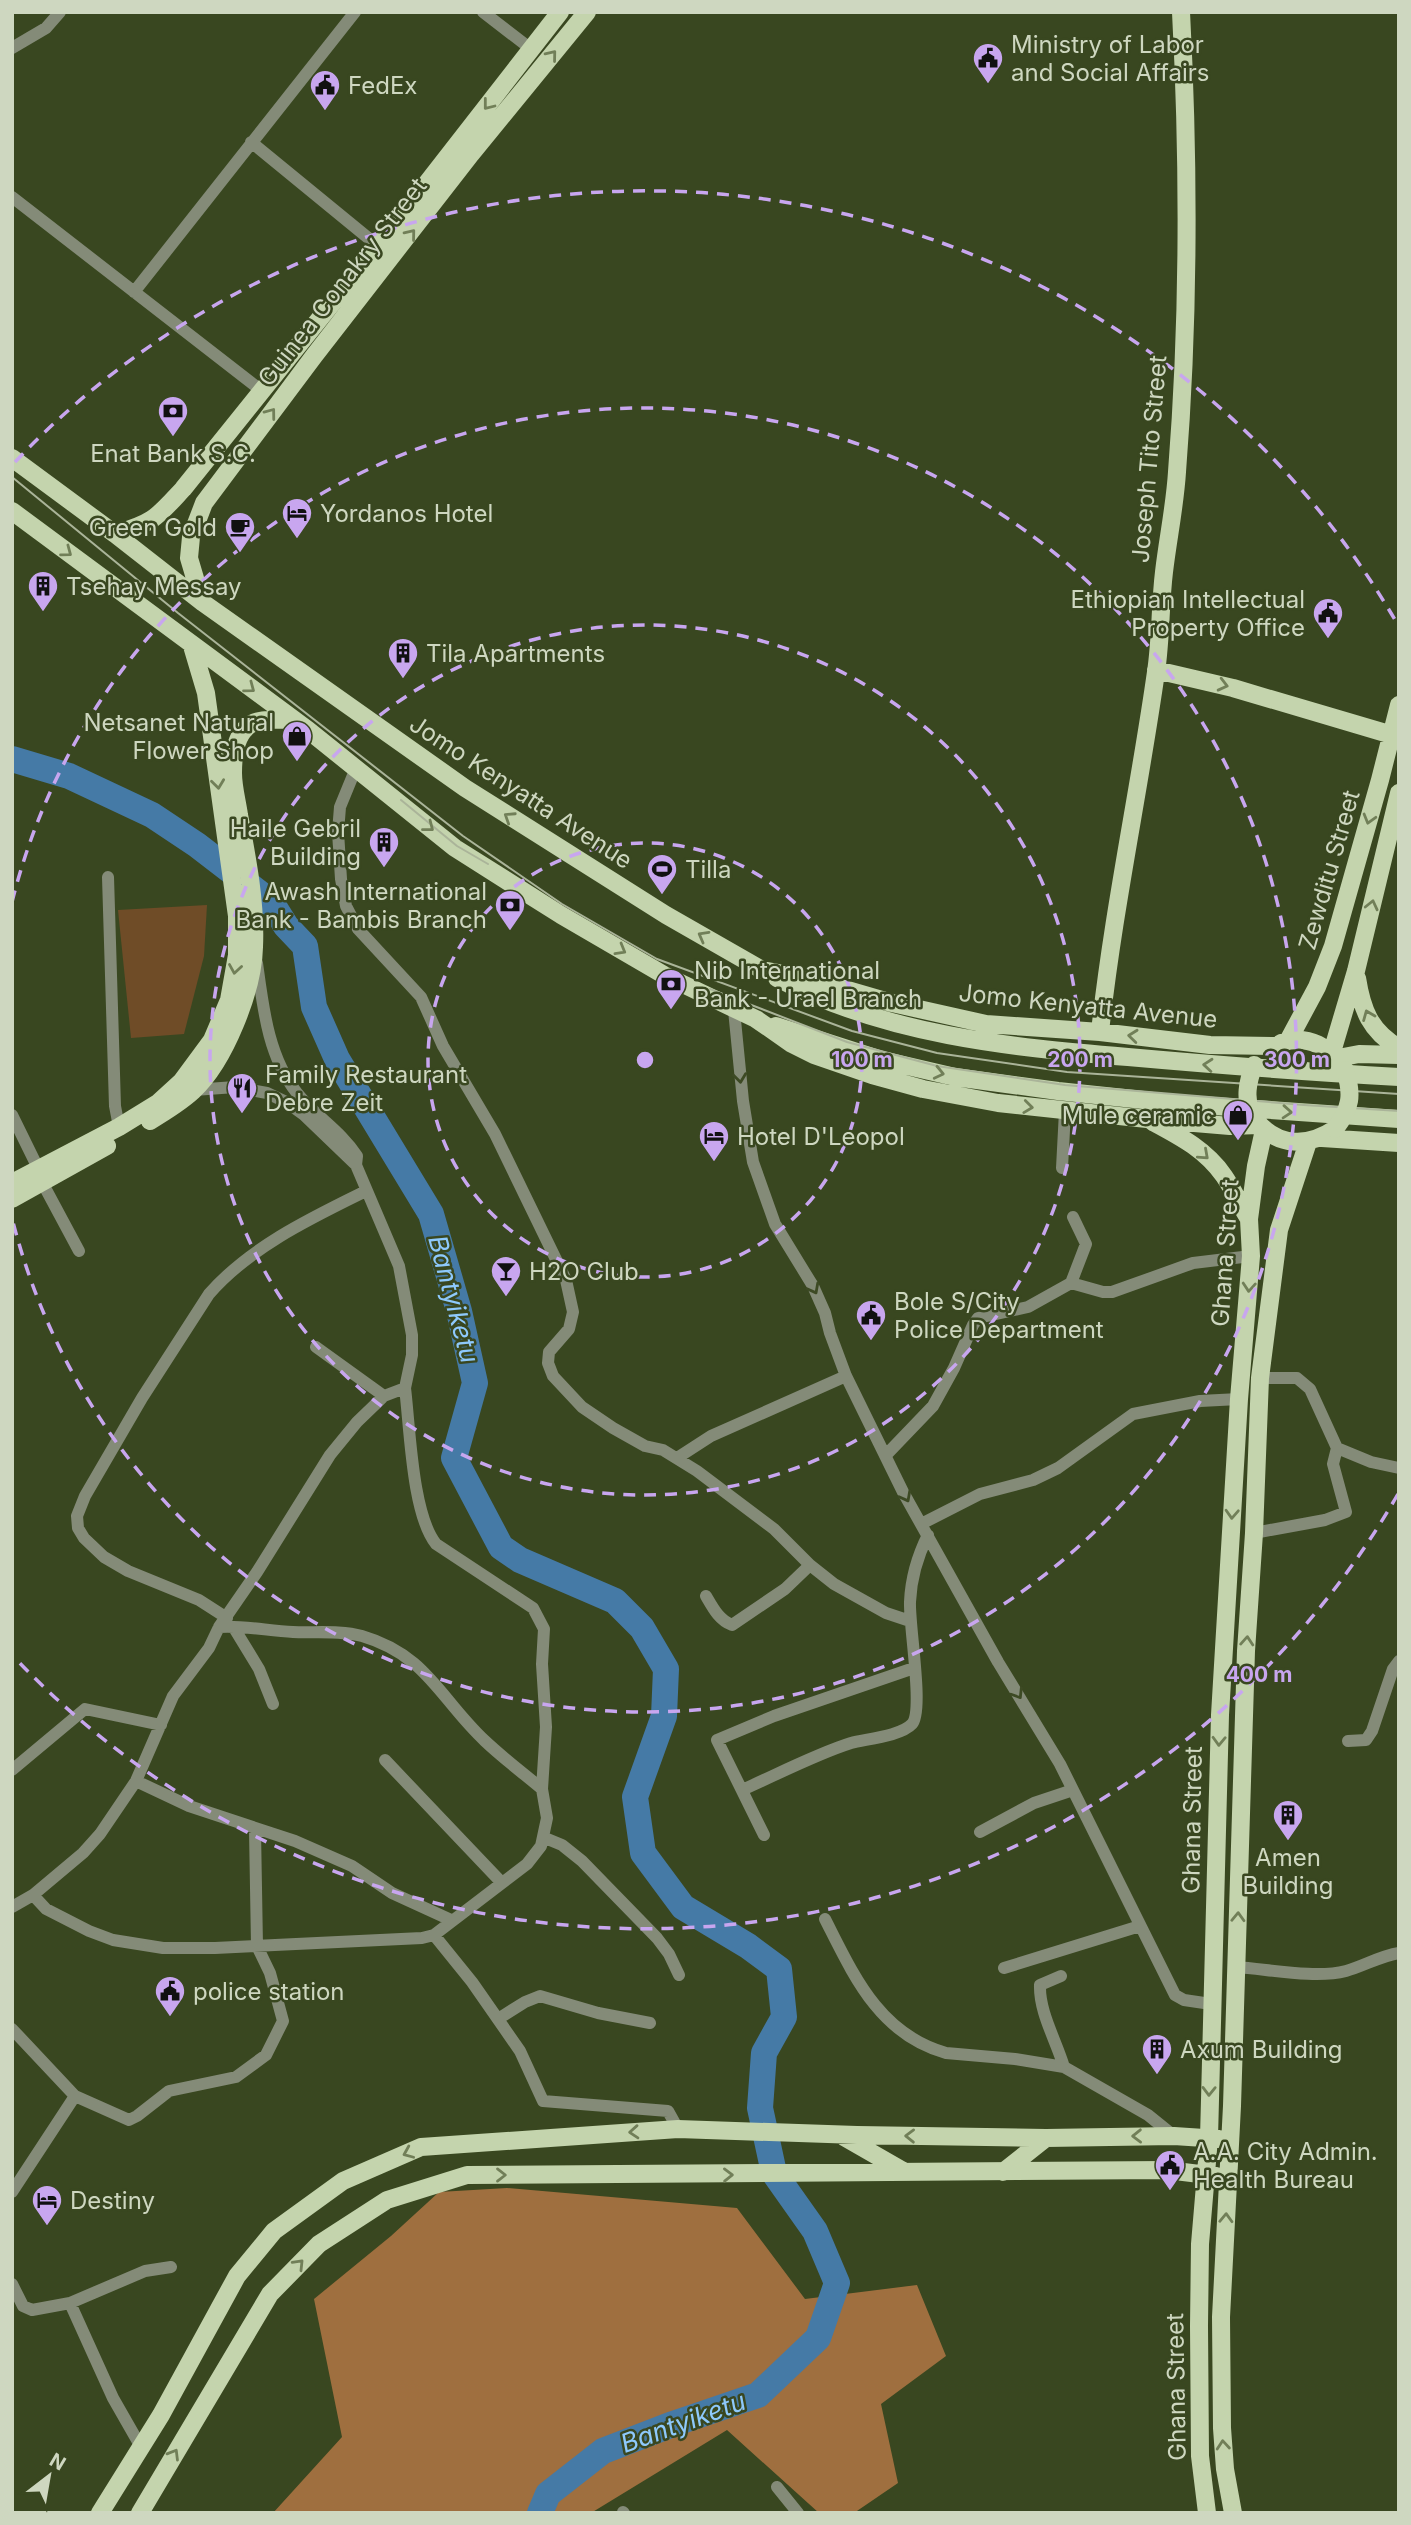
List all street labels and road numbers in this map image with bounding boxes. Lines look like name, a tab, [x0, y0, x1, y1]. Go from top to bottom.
street label: Guinea Conakry Street	[252, 172, 433, 392]
street label: Joseph Tito Street	[1125, 354, 1173, 564]
street label: Jomo Kenyatta Avenue	[404, 709, 638, 875]
street label: Zewditu Street	[1292, 787, 1366, 953]
street label: Jomo Kenyatta Avenue	[957, 978, 1219, 1034]
street label: Ghana Street	[1205, 1178, 1245, 1328]
street label: Ghana Street	[1176, 1746, 1208, 1894]
street label: Ghana Street	[1160, 2313, 1192, 2461]

